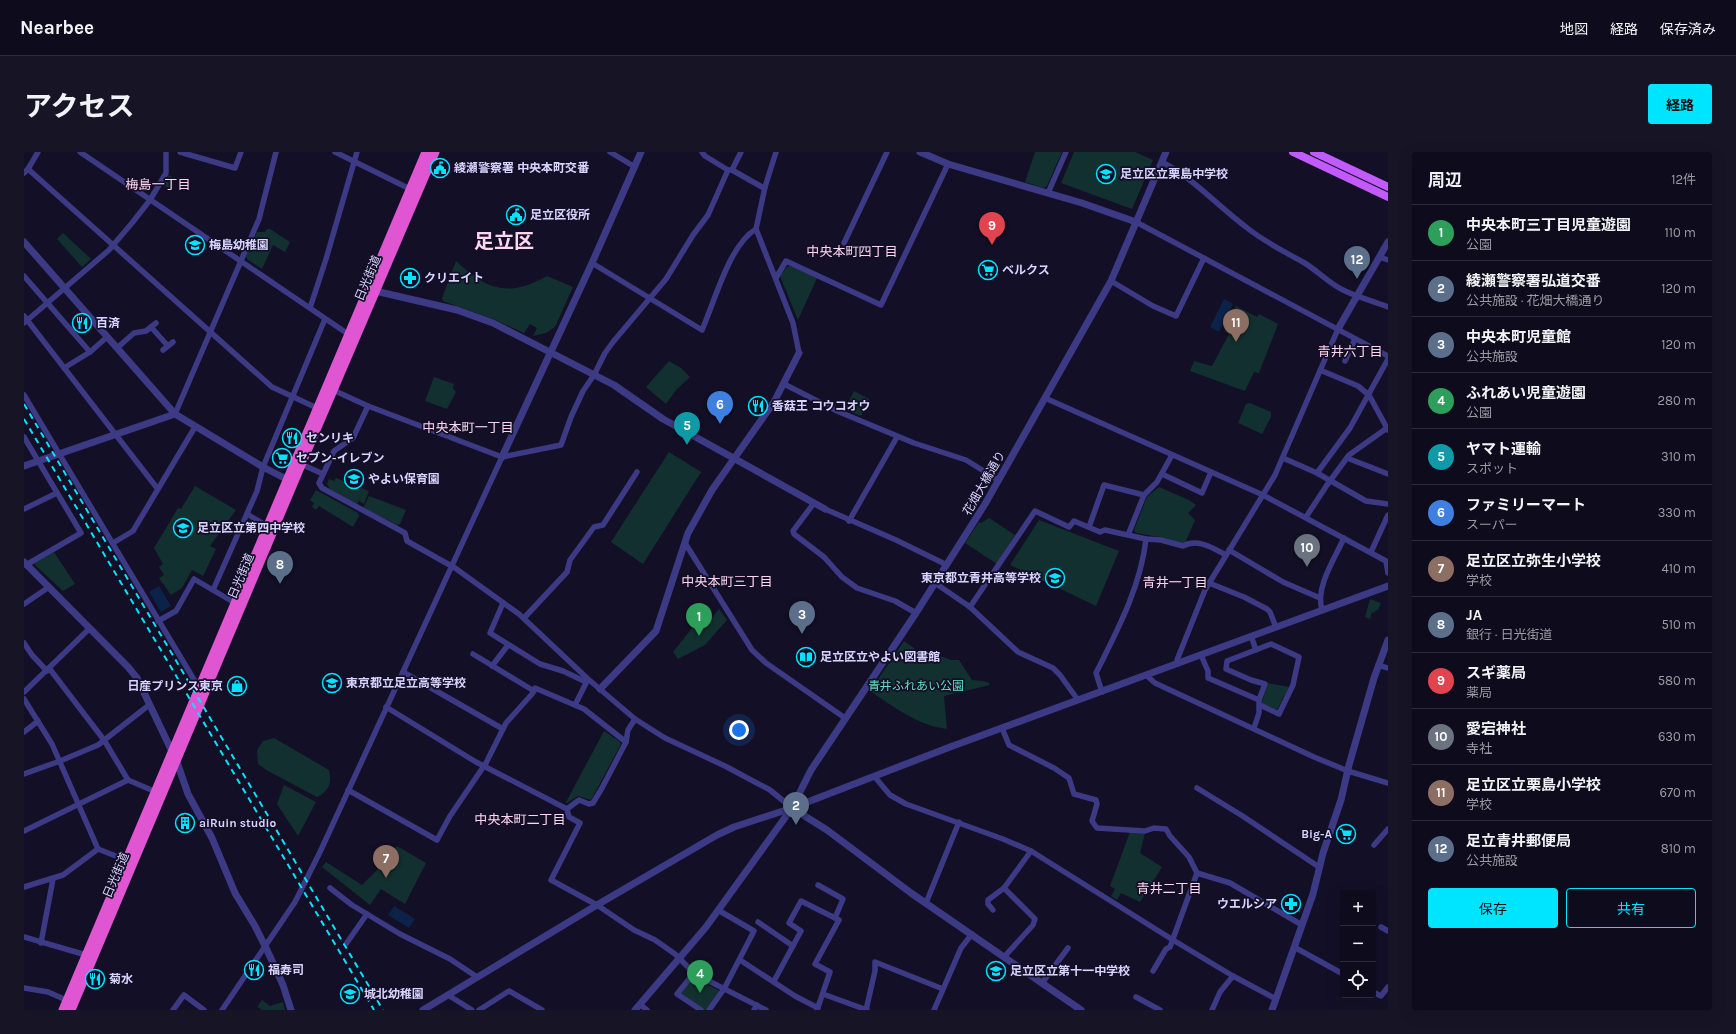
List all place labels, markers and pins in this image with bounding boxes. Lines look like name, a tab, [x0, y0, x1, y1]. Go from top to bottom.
public building icon: 綾瀬警察署 中央本町交番	[429, 157, 451, 179]
place label: 綾瀬警察署 中央本町交番	[454, 161, 590, 175]
school or university icon: 足立区立栗島中学校	[1095, 163, 1117, 185]
place label: 足立区立栗島中学校	[1120, 167, 1228, 181]
public building icon: 足立区役所	[505, 204, 527, 226]
place label: 足立区役所	[530, 208, 590, 222]
pin: 9	[979, 212, 1005, 245]
school or university icon: 梅島幼稚園	[184, 234, 206, 256]
place label: 梅島幼稚園	[209, 238, 269, 252]
pin: 12	[1344, 246, 1370, 279]
supermarket icon: ベルクス	[977, 259, 999, 281]
place label: ベルクス	[1002, 263, 1050, 277]
pharmacy icon: クリエイト	[399, 267, 421, 289]
place label: クリエイト	[424, 271, 484, 285]
pin: 11	[1223, 309, 1249, 342]
restaurant icon: 百済	[71, 312, 93, 334]
place label: 百済	[96, 316, 120, 330]
pin: 6	[707, 391, 733, 424]
restaurant icon: 香菇王 コウコオウ	[747, 395, 769, 417]
place label: 香菇王 コウコオウ	[772, 399, 871, 413]
pin: 5	[674, 412, 700, 445]
restaurant icon: センリキ	[281, 427, 303, 449]
place label: センリキ	[306, 431, 354, 445]
supermarket icon: セブン-イレブン	[271, 447, 293, 469]
place label: セブン-イレブン	[296, 451, 384, 465]
school or university icon: やよい保育園	[343, 468, 365, 490]
place label: やよい保育園	[368, 472, 440, 486]
school or university icon: 足立区立第四中学校	[172, 517, 194, 539]
place label: 足立区立第四中学校	[197, 521, 305, 535]
pin: 10	[1294, 534, 1320, 567]
pin: 8	[267, 551, 293, 584]
school or university icon: 東京都立青井高等学校	[1044, 567, 1066, 589]
place label: 東京都立青井高等学校	[921, 571, 1041, 585]
pin: 3	[789, 601, 815, 634]
pin: 1	[686, 603, 712, 636]
library icon: 足立区立やよい図書館	[795, 646, 817, 668]
place label: 足立区立やよい図書館	[820, 650, 940, 664]
school or university icon: 東京都立足立高等学校	[321, 672, 343, 694]
shop icon: 日産プリンス東京	[226, 675, 248, 697]
place label: 東京都立足立高等学校	[346, 676, 466, 690]
place label: 日産プリンス東京	[127, 679, 223, 693]
pin: 2	[783, 792, 809, 825]
building icon: aiRuin studio	[174, 812, 196, 834]
place label: aiRuin studio	[199, 816, 277, 830]
supermarket icon: Big-A	[1335, 823, 1357, 845]
place label: Big-A	[1301, 827, 1332, 841]
pin: 7	[373, 845, 399, 878]
pharmacy icon: ウエルシア	[1280, 893, 1302, 915]
place label: ウエルシア	[1217, 897, 1277, 911]
restaurant icon: 福寿司	[243, 959, 265, 981]
pin: 4	[687, 960, 713, 993]
school or university icon: 足立区立第十一中学校	[985, 960, 1007, 982]
place label: 福寿司	[268, 963, 304, 977]
place label: 足立区立第十一中学校	[1010, 964, 1130, 978]
restaurant icon: 菊水	[84, 968, 106, 990]
place label: 菊水	[109, 972, 133, 986]
school or university icon: 城北幼稚園	[339, 983, 361, 1005]
place label: 城北幼稚園	[364, 987, 424, 1001]

